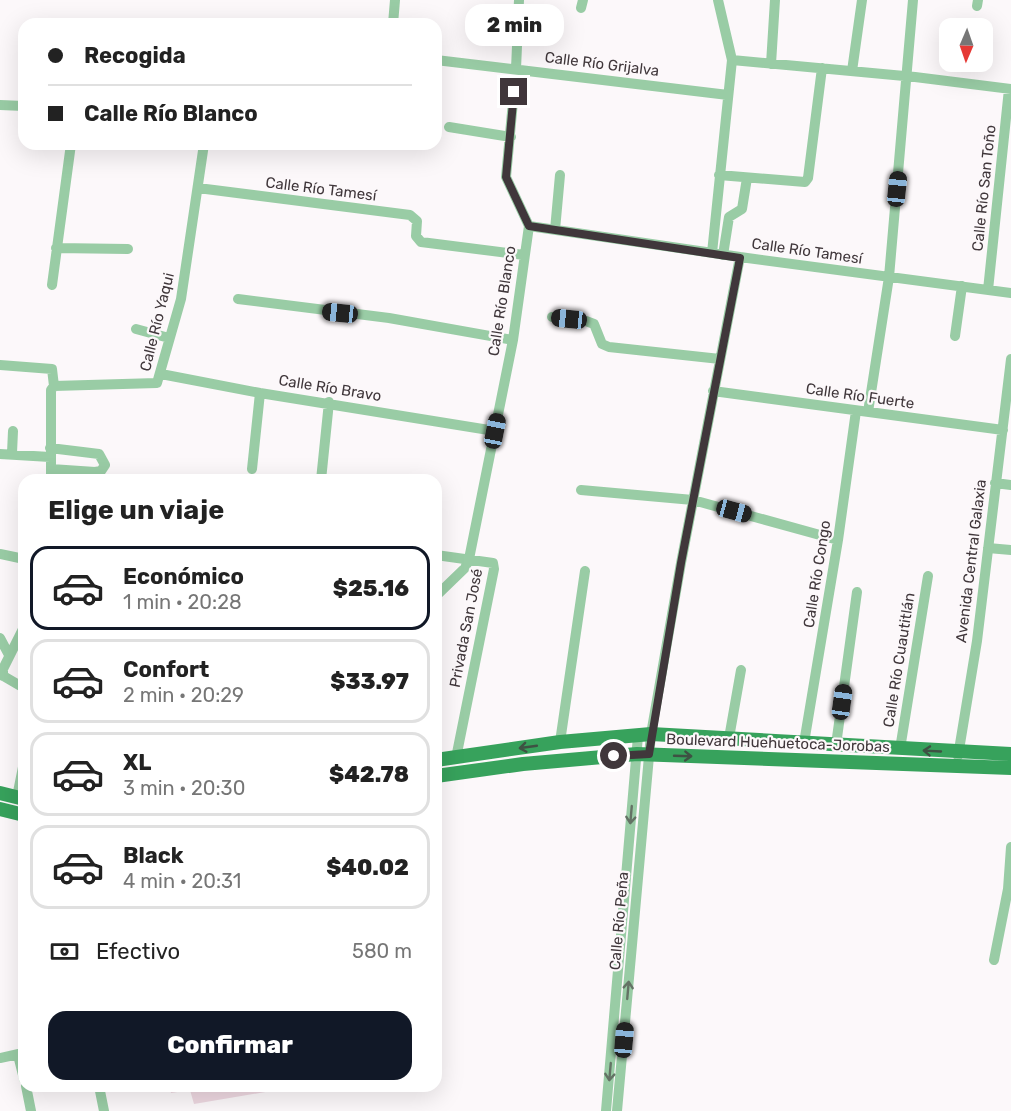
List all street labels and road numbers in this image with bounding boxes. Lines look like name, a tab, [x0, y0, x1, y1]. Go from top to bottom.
street label: Calle Río Grijalva	[544, 48, 660, 80]
street label: Calle Río San Toño	[968, 124, 1000, 252]
street label: Calle Río Tamesí	[265, 173, 379, 205]
street label: Calle Río Tamesí	[750, 234, 865, 268]
street label: Calle Río Blanco	[484, 245, 520, 357]
street label: Calle Río Yaqui	[136, 271, 178, 373]
street label: Calle Río Bravo	[277, 371, 383, 405]
street label: Calle Río Fuerte	[805, 379, 915, 413]
street label: Avenida Central Galaxia	[952, 478, 990, 644]
street label: Calle Río Congo	[800, 519, 834, 629]
street label: Privada San José	[446, 567, 486, 689]
street label: Calle Río Cuautitlán	[879, 591, 919, 729]
street label: Boulevard Huehuetoca-Jorobas	[666, 730, 890, 756]
street label: Calle Río Peña	[606, 871, 632, 971]

